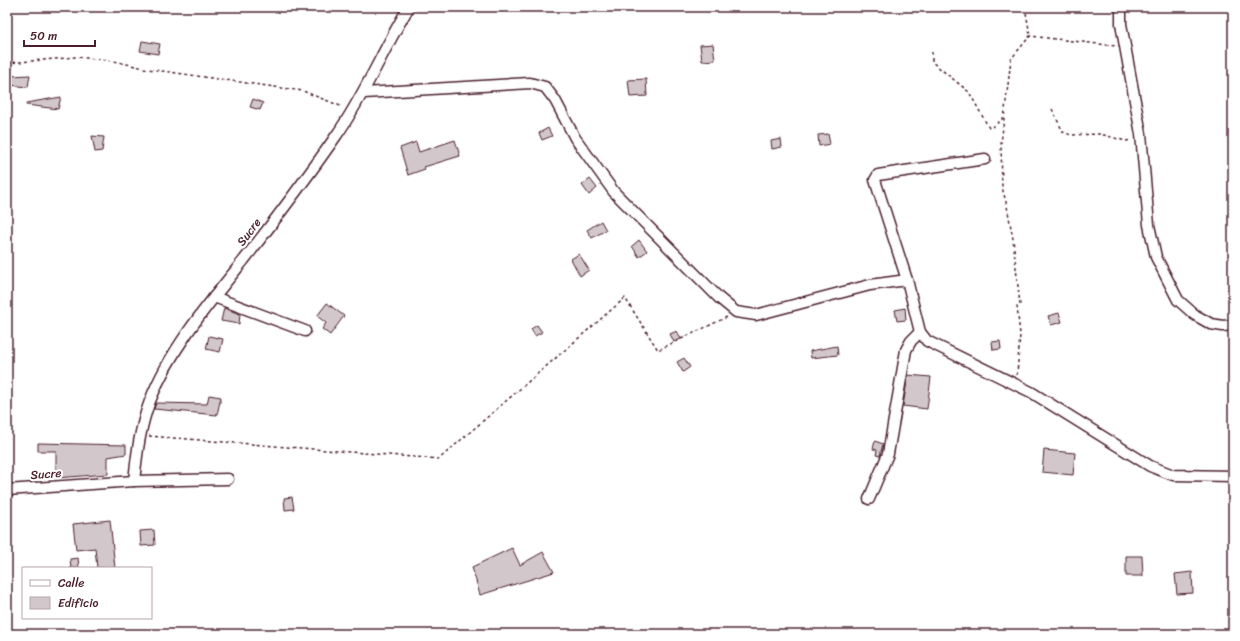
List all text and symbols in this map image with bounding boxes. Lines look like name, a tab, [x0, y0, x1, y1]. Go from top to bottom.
scale bar	[24, 22, 95, 48]
text: 50 m	[30, 25, 57, 47]
street label: Sucre	[231, 213, 267, 251]
street label: Sucre	[30, 462, 62, 486]
legend	[22, 567, 152, 619]
text: Calle	[58, 572, 85, 594]
text: Edificio	[58, 592, 98, 614]

